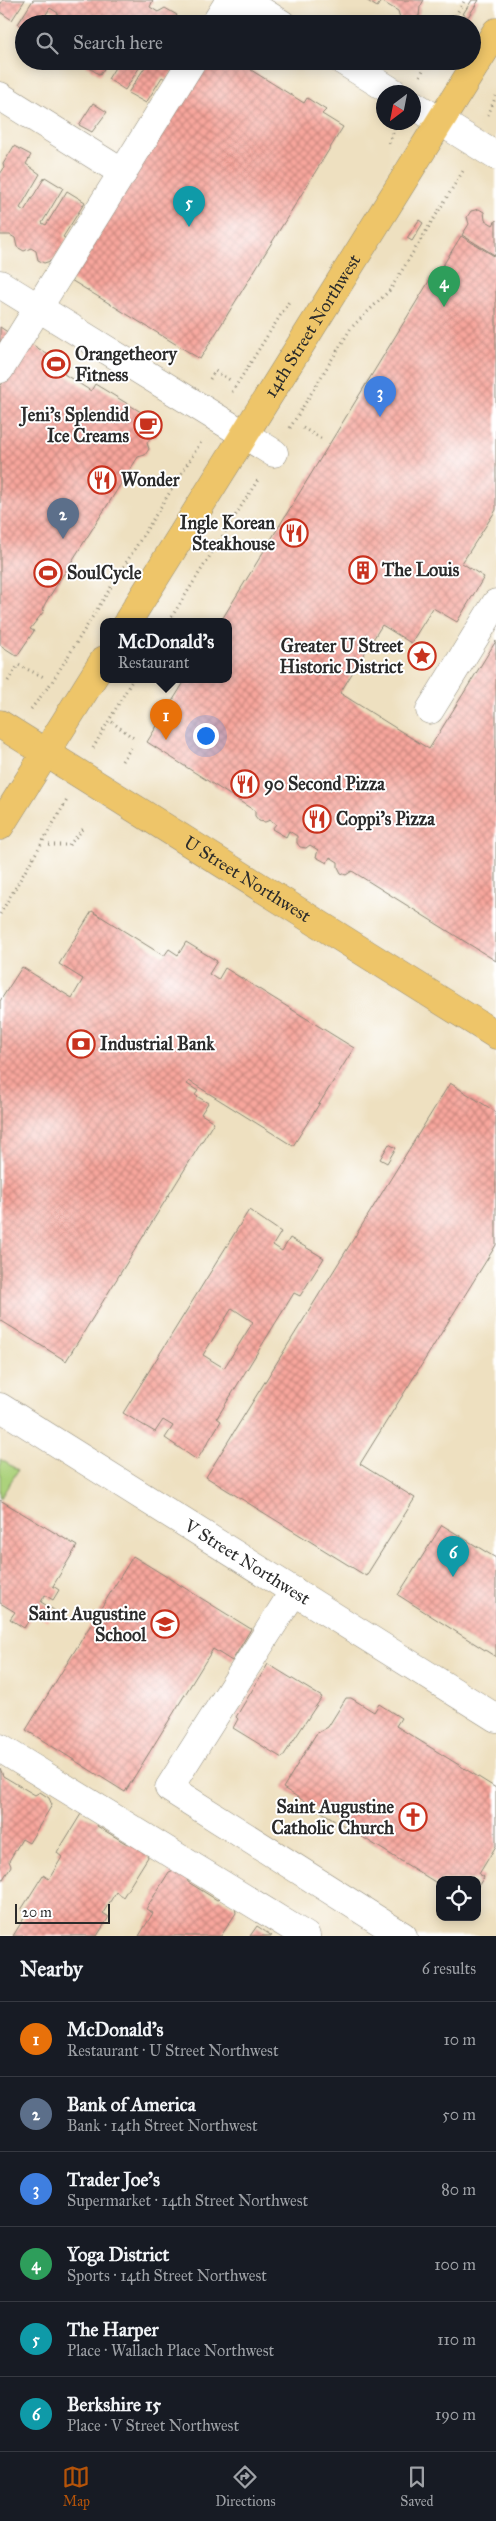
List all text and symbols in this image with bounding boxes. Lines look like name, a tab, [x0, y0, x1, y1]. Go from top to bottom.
search box	[15, 15, 481, 70]
icon: search	[33, 29, 61, 57]
text: Search here	[73, 31, 163, 54]
north arrow	[376, 85, 421, 130]
pin: 5	[173, 186, 205, 227]
street label: 14th Street Northwest	[259, 249, 366, 402]
pin: 4	[428, 266, 460, 307]
place label: Orangetheory Fitness	[75, 343, 178, 386]
sports icon: Orangetheory Fitness	[41, 349, 71, 379]
pin: 3	[364, 376, 396, 417]
place label: Jeni's Splendid Ice Creams	[19, 404, 130, 447]
cafe icon: Jeni's Splendid Ice Creams	[133, 410, 163, 440]
restaurant icon: Wonder	[87, 465, 117, 495]
place label: Wonder	[121, 469, 181, 491]
pin: 2	[47, 498, 79, 539]
place label: Ingle Korean Steakhouse	[180, 512, 275, 555]
restaurant icon: Ingle Korean Steakhouse	[279, 518, 309, 548]
building icon: The Louis	[348, 555, 378, 585]
sports icon: SoulCycle	[33, 558, 63, 588]
place label: The Louis	[381, 559, 460, 581]
place label: SoulCycle	[67, 562, 142, 585]
popup	[100, 618, 232, 683]
text: McDonald's	[118, 630, 214, 653]
place label: Greater U Street Historic District	[280, 635, 404, 678]
place icon: Greater U Street Historic District	[407, 641, 437, 671]
text: Restaurant	[118, 653, 189, 672]
pin: 1	[150, 699, 182, 740]
your location	[193, 723, 219, 749]
restaurant icon: 90 Second Pizza	[230, 769, 260, 799]
place label: 90 Second Pizza	[264, 773, 385, 796]
restaurant icon: Coppi's Pizza	[302, 804, 332, 834]
place label: Coppi's Pizza	[336, 808, 435, 831]
street label: U Street Northwest	[180, 831, 316, 928]
bank icon: Industrial Bank	[66, 1029, 96, 1059]
place label: Industrial Bank	[100, 1033, 215, 1055]
street label: V Street Northwest	[180, 1514, 315, 1610]
pin: 6	[437, 1536, 469, 1577]
place label: Saint Augustine School	[28, 1603, 147, 1646]
school or university icon: Saint Augustine School	[150, 1609, 180, 1639]
place label: Saint Augustine Catholic Church	[271, 1796, 395, 1839]
church icon: Saint Augustine Catholic Church	[398, 1802, 428, 1832]
map controls	[436, 1876, 481, 1921]
button: locate	[436, 1876, 481, 1921]
scale bar	[15, 1901, 110, 1924]
text: 20 m	[22, 1904, 52, 1921]
text: Nearby	[20, 1956, 83, 1982]
text: 6 results	[422, 1959, 476, 1978]
text: McDonald's	[67, 2018, 163, 2041]
text: 1	[33, 2030, 39, 2049]
text: 10 m	[444, 2030, 476, 2049]
text: Restaurant · U Street Northwest	[67, 2041, 279, 2060]
text: Bank of America	[67, 2093, 196, 2116]
text: 2	[32, 2105, 40, 2124]
text: 50 m	[442, 2105, 476, 2124]
text: Bank · 14th Street Northwest	[67, 2116, 258, 2135]
text: Trader Joe's	[67, 2168, 160, 2191]
text: 3	[33, 2180, 39, 2199]
text: 80 m	[441, 2180, 476, 2199]
text: Supermarket · 14th Street Northwest	[67, 2191, 308, 2210]
text: Yoga District	[67, 2243, 169, 2266]
text: 4	[32, 2255, 40, 2274]
text: 100 m	[434, 2255, 476, 2274]
text: Sports · 14th Street Northwest	[67, 2266, 267, 2285]
text: The Harper	[67, 2318, 159, 2341]
text: 5	[32, 2330, 40, 2349]
text: 110 m	[437, 2330, 476, 2349]
text: Place · Wallach Place Northwest	[67, 2341, 274, 2360]
text: Berkshire 15	[67, 2393, 161, 2416]
text: 6	[32, 2405, 40, 2424]
text: 190 m	[435, 2405, 476, 2424]
text: Place · V Street Northwest	[67, 2416, 239, 2435]
tab: Map	[62, 2463, 90, 2510]
tab: Directions	[215, 2463, 276, 2510]
tab: Saved	[400, 2463, 434, 2510]

